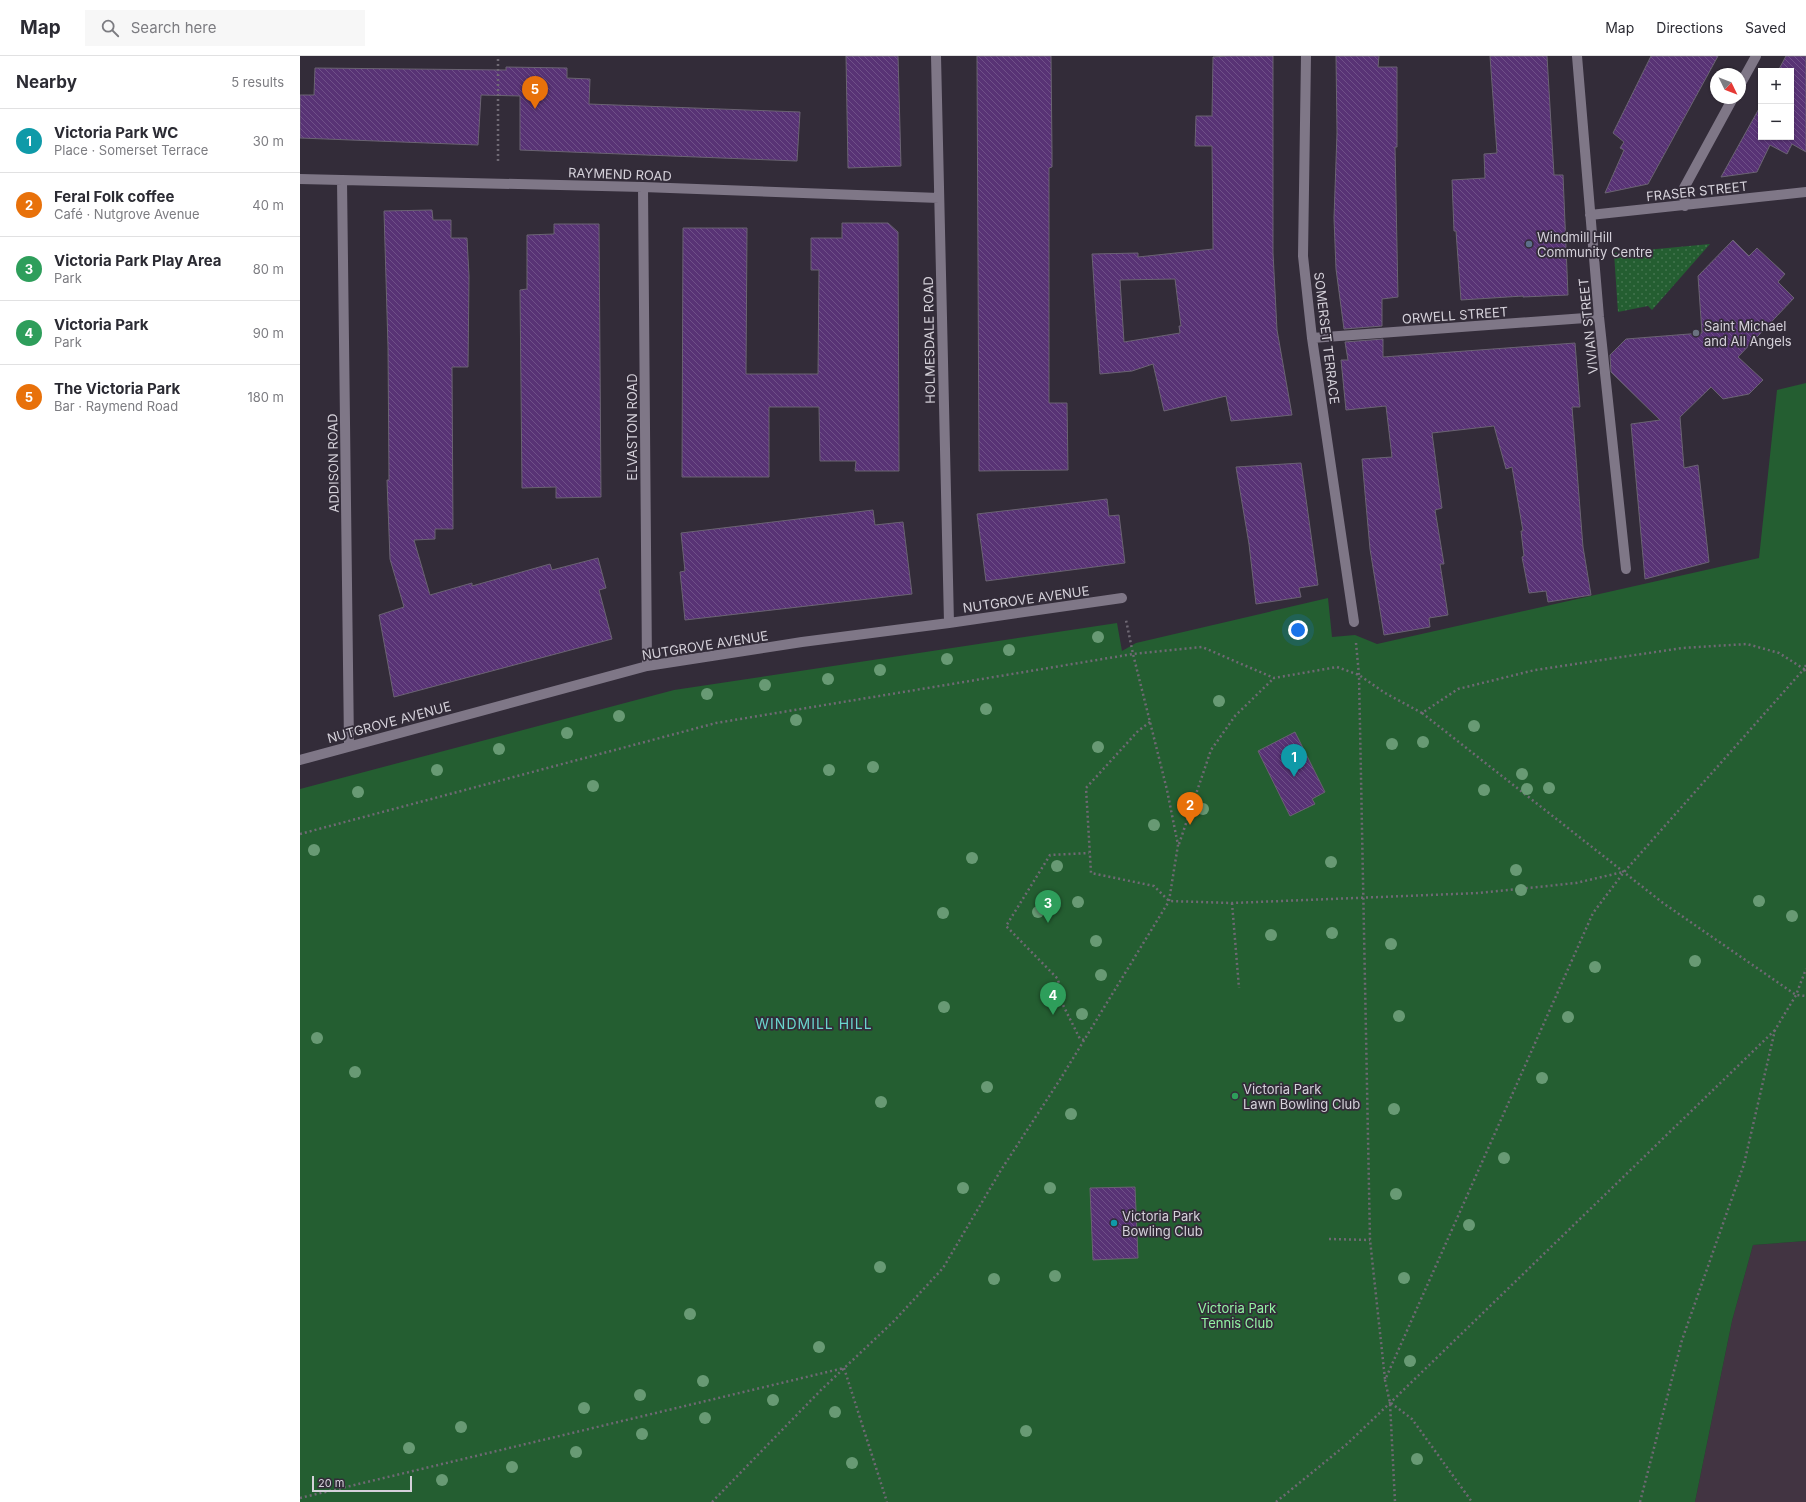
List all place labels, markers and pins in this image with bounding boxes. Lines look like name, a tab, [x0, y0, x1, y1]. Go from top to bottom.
pin: 5	[522, 76, 548, 109]
place label: Windmill Hill Community Centre	[1537, 229, 1652, 260]
marker: Windmill Hill Community Centre	[1524, 239, 1534, 249]
place label: Saint Michael and All Angels	[1704, 318, 1792, 349]
marker: Saint Michael and All Angels	[1691, 328, 1701, 338]
pin: 1	[1281, 744, 1307, 777]
pin: 2	[1177, 792, 1203, 825]
pin: 3	[1035, 890, 1061, 923]
pin: 4	[1040, 982, 1066, 1015]
place label: Victoria Park Lawn Bowling Club	[1243, 1081, 1360, 1112]
marker: Victoria Park Lawn Bowling Club	[1230, 1091, 1240, 1101]
place label: Victoria Park Bowling Club	[1122, 1208, 1203, 1239]
marker: Victoria Park Bowling Club	[1109, 1218, 1119, 1228]

